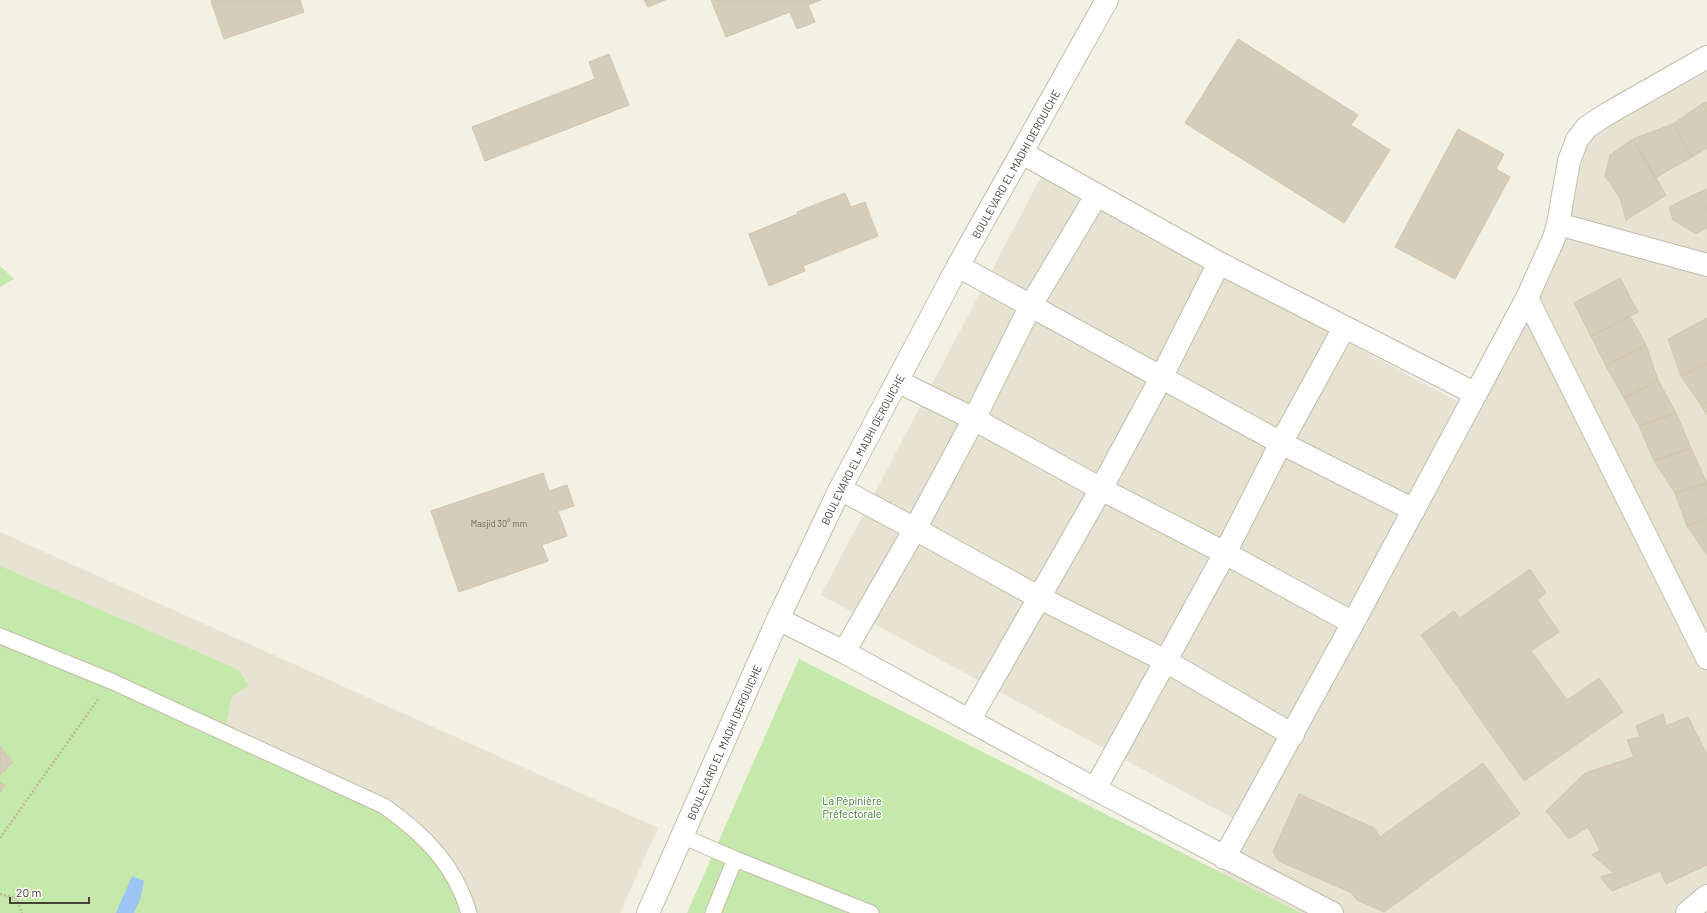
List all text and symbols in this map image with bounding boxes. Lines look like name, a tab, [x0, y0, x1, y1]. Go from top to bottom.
street label: BOULEVARD EL MADHI DEROUICHE	[969, 87, 1062, 240]
street label: BOULEVARD EL MADHI DEROUICHE	[818, 371, 907, 527]
house number: Masjid 30° mm	[471, 518, 527, 529]
street label: BOULEVARD EL MADHI DEROUICHE	[684, 662, 764, 822]
park label: La Pépinière Préfectorale	[822, 794, 882, 820]
scale bar	[10, 879, 89, 905]
text: 20 m	[16, 885, 42, 899]

